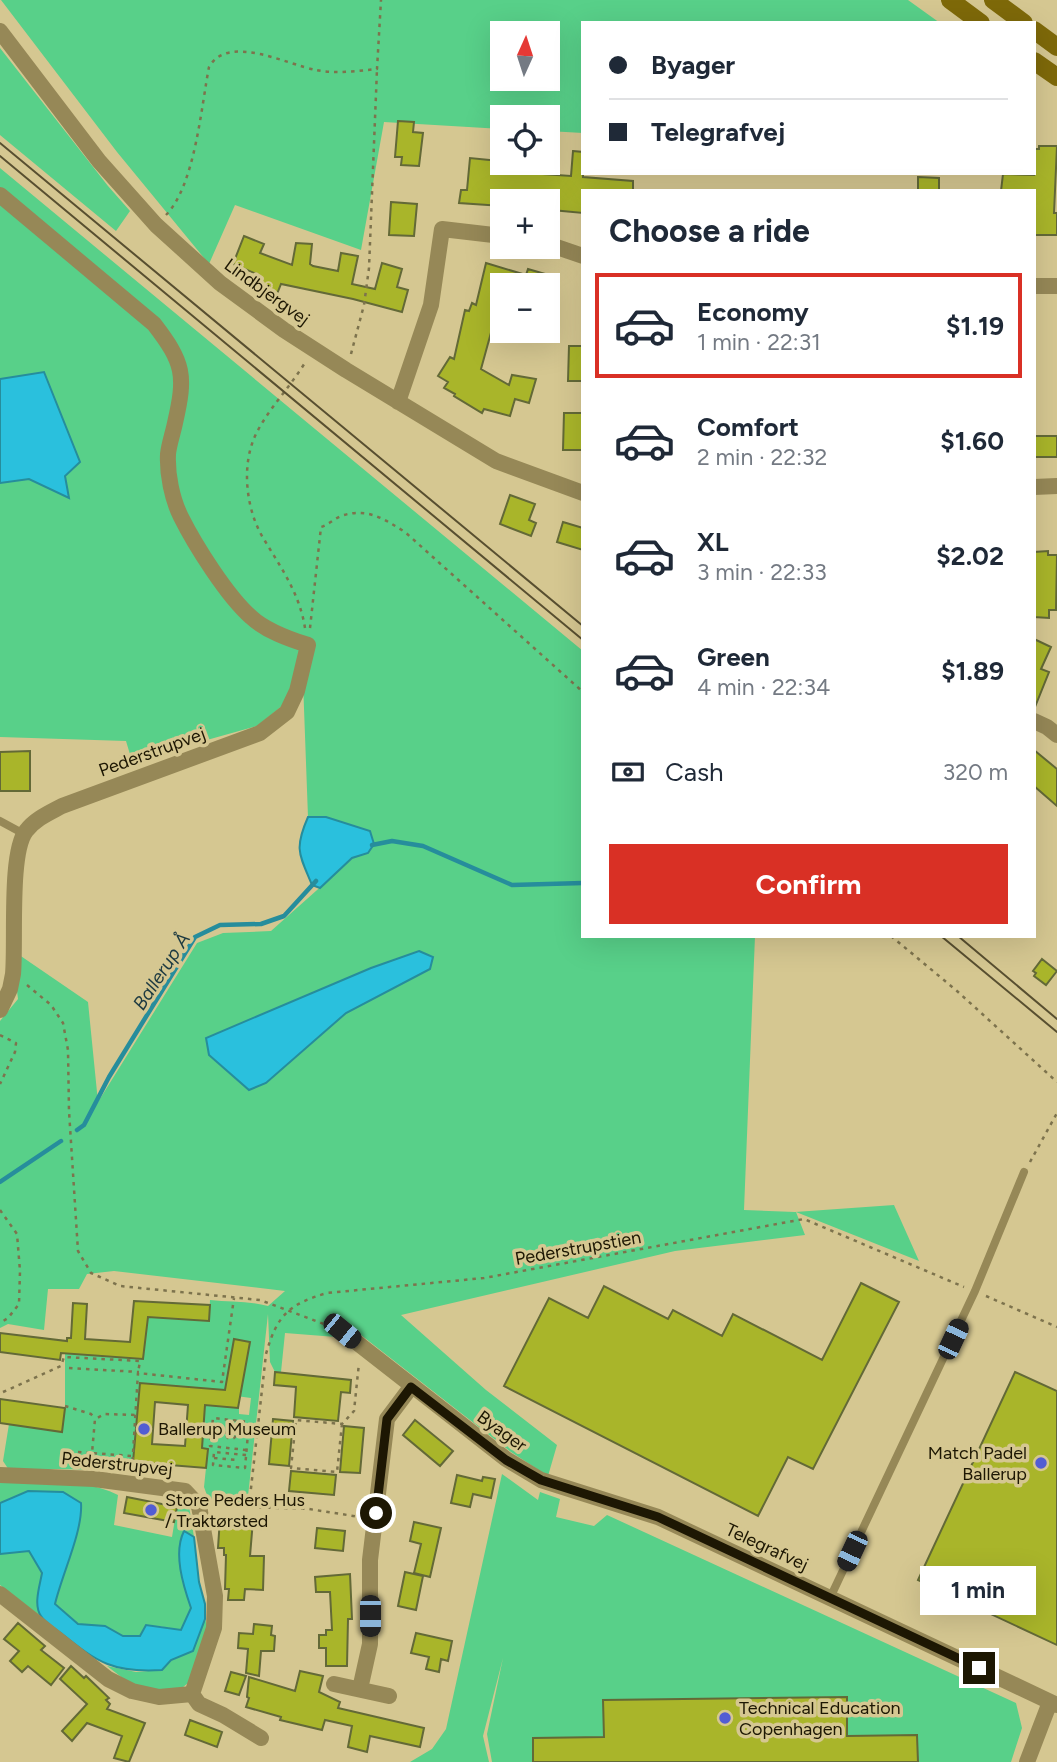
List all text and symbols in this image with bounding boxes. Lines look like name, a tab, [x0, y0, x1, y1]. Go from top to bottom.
north arrow	[490, 21, 560, 91]
map controls	[490, 21, 560, 343]
text: Byager	[651, 49, 735, 81]
button: locate	[490, 105, 560, 175]
text: Telegrafvej	[651, 116, 785, 148]
button: +	[490, 189, 560, 259]
text: Choose a ride	[609, 212, 810, 250]
street label: Lindbjergvej	[220, 254, 314, 330]
button: −	[490, 273, 560, 343]
icon: car	[613, 294, 676, 357]
text: Economy	[697, 296, 809, 328]
text: $1.19	[946, 310, 1004, 342]
text: 1 min · 22:31	[697, 328, 821, 356]
icon: car	[613, 409, 676, 472]
text: Comfort	[697, 411, 799, 443]
text: $1.60	[940, 425, 1004, 457]
text: 2 min · 22:32	[697, 443, 827, 471]
icon: car	[613, 524, 676, 587]
text: XL	[697, 526, 729, 558]
text: $2.02	[936, 540, 1004, 572]
text: 3 min · 22:33	[697, 558, 827, 586]
icon: car	[613, 639, 676, 702]
text: Green	[697, 641, 770, 673]
text: $1.89	[941, 655, 1004, 687]
text: 4 min · 22:34	[697, 673, 830, 701]
street label: Pederstrupvej	[96, 722, 208, 782]
icon: cash	[609, 753, 647, 791]
text: Cash	[665, 756, 724, 788]
text: 320 m	[943, 758, 1008, 786]
button: Confirm	[609, 844, 1008, 924]
water label: Ballerup Å	[128, 928, 195, 1014]
street label: Pederstrupstien	[513, 1226, 643, 1270]
car	[320, 1310, 365, 1352]
car	[935, 1316, 972, 1362]
street label: Byager	[473, 1406, 531, 1456]
place label: Ballerup Museum	[158, 1418, 296, 1440]
marker: Ballerup Museum	[136, 1421, 152, 1437]
place label: Match Padel Ballerup	[928, 1442, 1027, 1485]
street label: Pederstrupvej	[60, 1447, 174, 1481]
marker: Match Padel Ballerup	[1033, 1455, 1049, 1471]
place label: Store Peders Hus / Traktørsted	[165, 1489, 305, 1532]
route start	[360, 1497, 392, 1529]
marker: Store Peders Hus / Traktørsted	[143, 1502, 159, 1518]
street label: Telegrafvej	[722, 1518, 812, 1576]
car	[834, 1528, 871, 1574]
callout: 1 min	[921, 1566, 1037, 1616]
text: 1 min	[951, 1576, 1005, 1604]
car	[360, 1595, 381, 1637]
route end	[963, 1652, 995, 1684]
place label: Technical Education Copenhagen	[739, 1697, 901, 1740]
marker: Technical Education Copenhagen	[717, 1710, 733, 1726]

